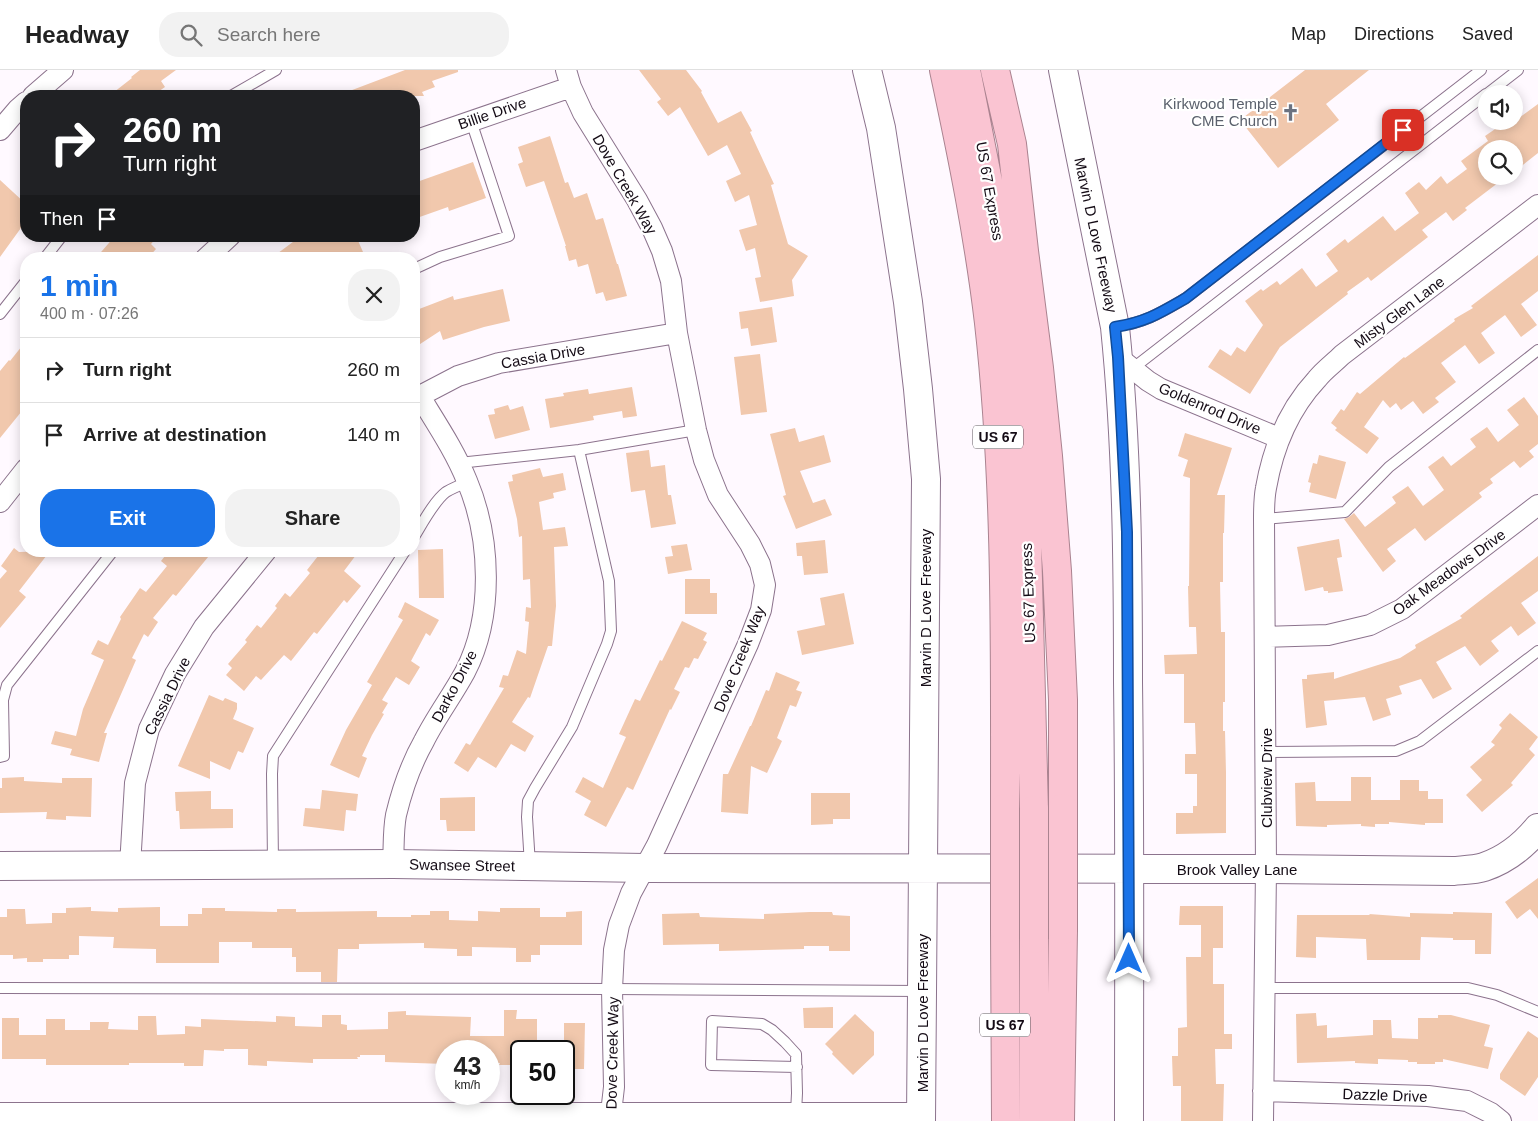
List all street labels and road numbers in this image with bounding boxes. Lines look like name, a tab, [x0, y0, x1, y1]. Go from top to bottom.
street label: Billie Drive	[456, 93, 528, 133]
street label: Dove Creek Way	[589, 131, 661, 238]
street label: US 67 Express	[973, 140, 1007, 242]
street label: Marvin D Love Freeway	[1071, 156, 1121, 315]
street label: Misty Glen Lane	[1351, 273, 1447, 351]
street label: Cassia Drive	[500, 340, 586, 372]
street label: Goldenrod Drive	[1156, 379, 1264, 437]
road number: US 67	[973, 426, 1023, 448]
street label: Oak Meadows Drive	[1389, 525, 1509, 619]
street label: Marvin D Love Freeway	[917, 528, 934, 687]
street label: US 67 Express	[1018, 543, 1038, 643]
street label: Dove Creek Way	[710, 603, 768, 714]
street label: Darko Drive	[428, 647, 480, 725]
street label: Cassia Drive	[141, 654, 193, 738]
street label: Clubview Drive	[1258, 728, 1275, 828]
street label: Swansee Street	[409, 856, 516, 874]
street label: Brook Valley Lane	[1177, 861, 1297, 878]
street label: Marvin D Love Freeway	[914, 933, 931, 1092]
street label: Dove Creek Way	[603, 996, 621, 1110]
road number: US 67	[980, 1014, 1030, 1036]
street label: Dazzle Drive	[1342, 1085, 1428, 1105]

